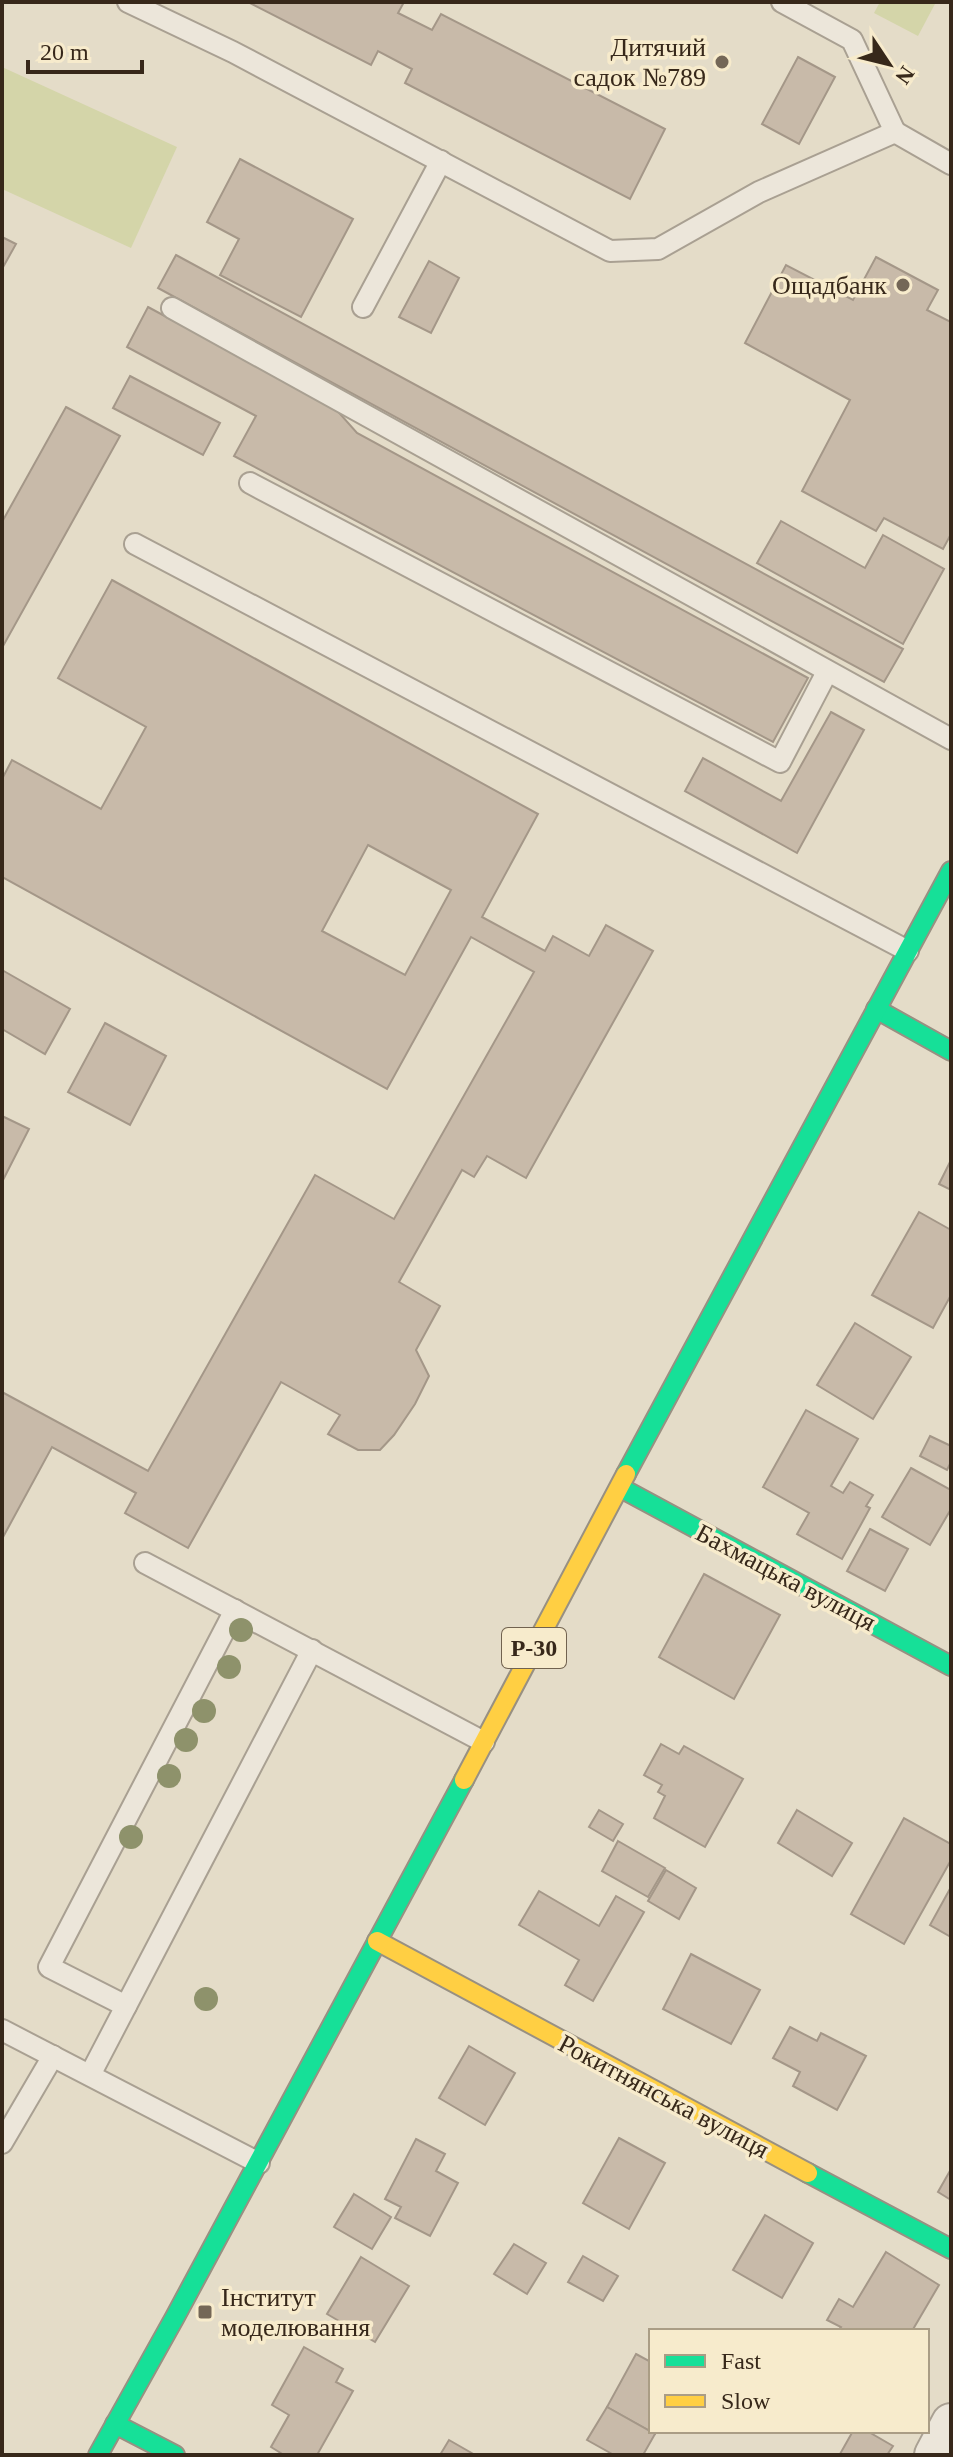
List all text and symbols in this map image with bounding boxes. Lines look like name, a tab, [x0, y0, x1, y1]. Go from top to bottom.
scale bar	[28, 24, 142, 74]
north arrow	[849, 24, 929, 104]
place label: Дитячий садок №789	[573, 33, 706, 92]
text: 20 m	[40, 39, 89, 65]
marker: Дитячий садок №789	[713, 53, 731, 71]
text: N	[890, 62, 920, 89]
place label: Ощадбанк	[772, 271, 887, 300]
marker: Ощадбанк	[894, 276, 912, 294]
street label: Бахмацька вулиця	[691, 1518, 881, 1637]
road number: Р-30	[502, 1628, 566, 1668]
street label: Рокитнянська вулиця	[554, 2029, 774, 2164]
place label: Інститут моделювання	[221, 2283, 370, 2342]
marker: Інститут моделювання	[196, 2303, 214, 2321]
legend	[649, 2329, 929, 2433]
text: Fast	[721, 2348, 761, 2374]
text: Slow	[721, 2388, 771, 2414]

